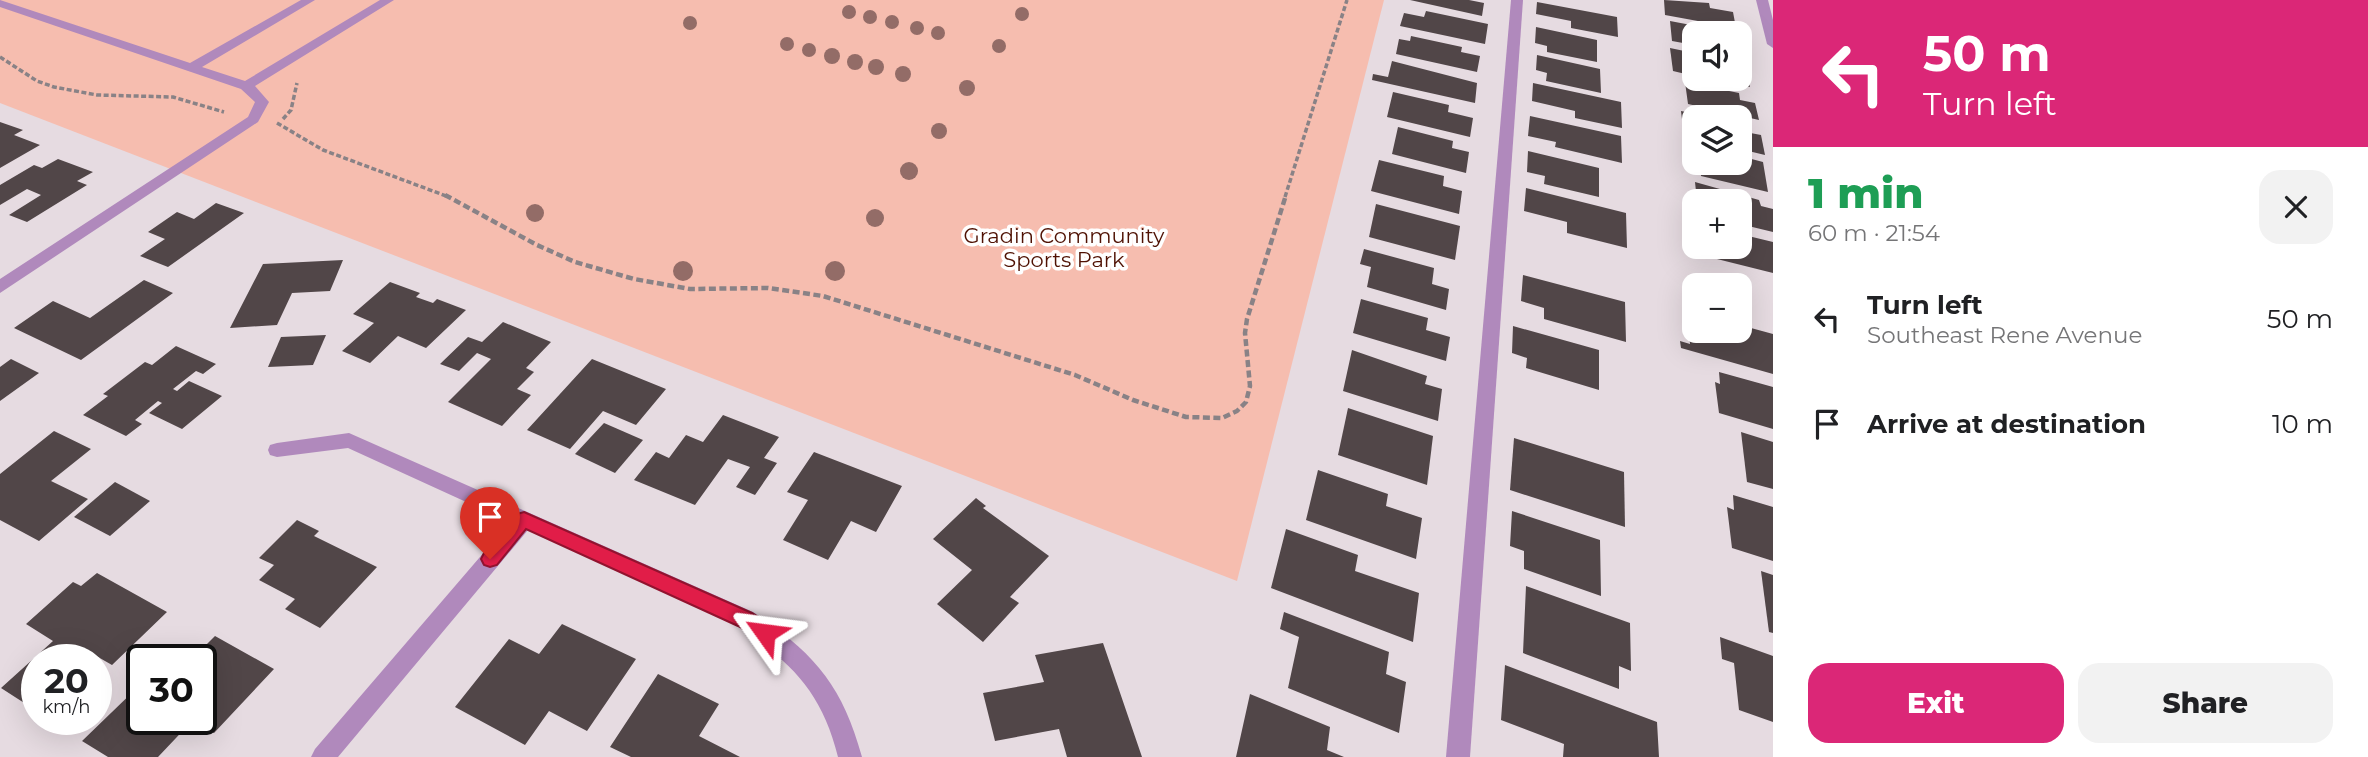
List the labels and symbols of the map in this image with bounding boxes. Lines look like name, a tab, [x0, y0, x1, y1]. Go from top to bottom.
park label: Gradin Community Sports Park	[964, 223, 1165, 272]
pin	[460, 487, 520, 559]
position arrow	[728, 596, 802, 670]
speed limit sign: 30	[126, 644, 217, 735]

